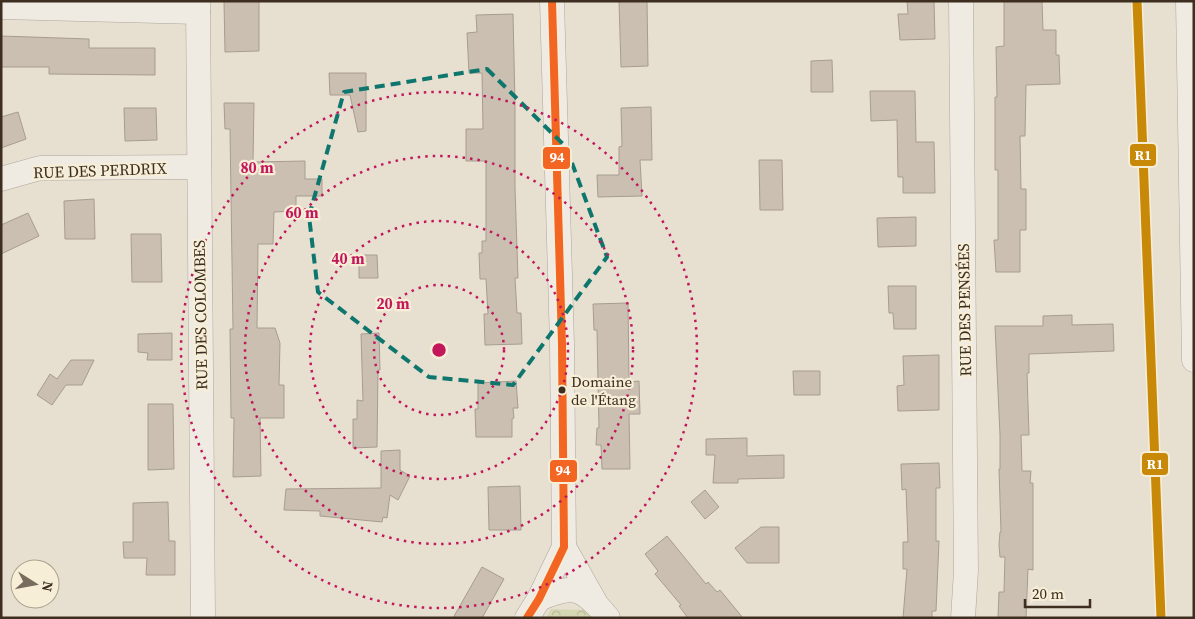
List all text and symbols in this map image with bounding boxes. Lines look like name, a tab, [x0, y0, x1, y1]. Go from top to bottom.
line badge: R1	[1129, 143, 1157, 167]
text: R1	[1134, 145, 1152, 165]
line badge: 94	[542, 146, 571, 170]
text: 94	[549, 147, 565, 167]
street label: RUE DES PERDRIX	[33, 157, 168, 183]
text: 80 m	[240, 157, 274, 178]
text: 60 m	[285, 202, 319, 223]
street label: RUE DES COLOMBES	[188, 240, 212, 390]
street label: RUE DES PENSÉES	[952, 243, 976, 377]
text: 40 m	[331, 248, 365, 269]
text: 20 m	[376, 293, 410, 314]
centre of rings	[430, 341, 448, 359]
place label: Domaine de l'Étang	[571, 371, 636, 410]
marker: Domaine de l'Étang	[557, 385, 567, 395]
line badge: R1	[1141, 452, 1169, 476]
text: R1	[1146, 454, 1164, 474]
line badge: 94	[549, 459, 578, 483]
text: 94	[555, 460, 571, 480]
north arrow	[10, 559, 60, 609]
scale bar	[1025, 576, 1090, 608]
text: N	[37, 580, 59, 593]
text: 20 m	[1032, 583, 1064, 604]

